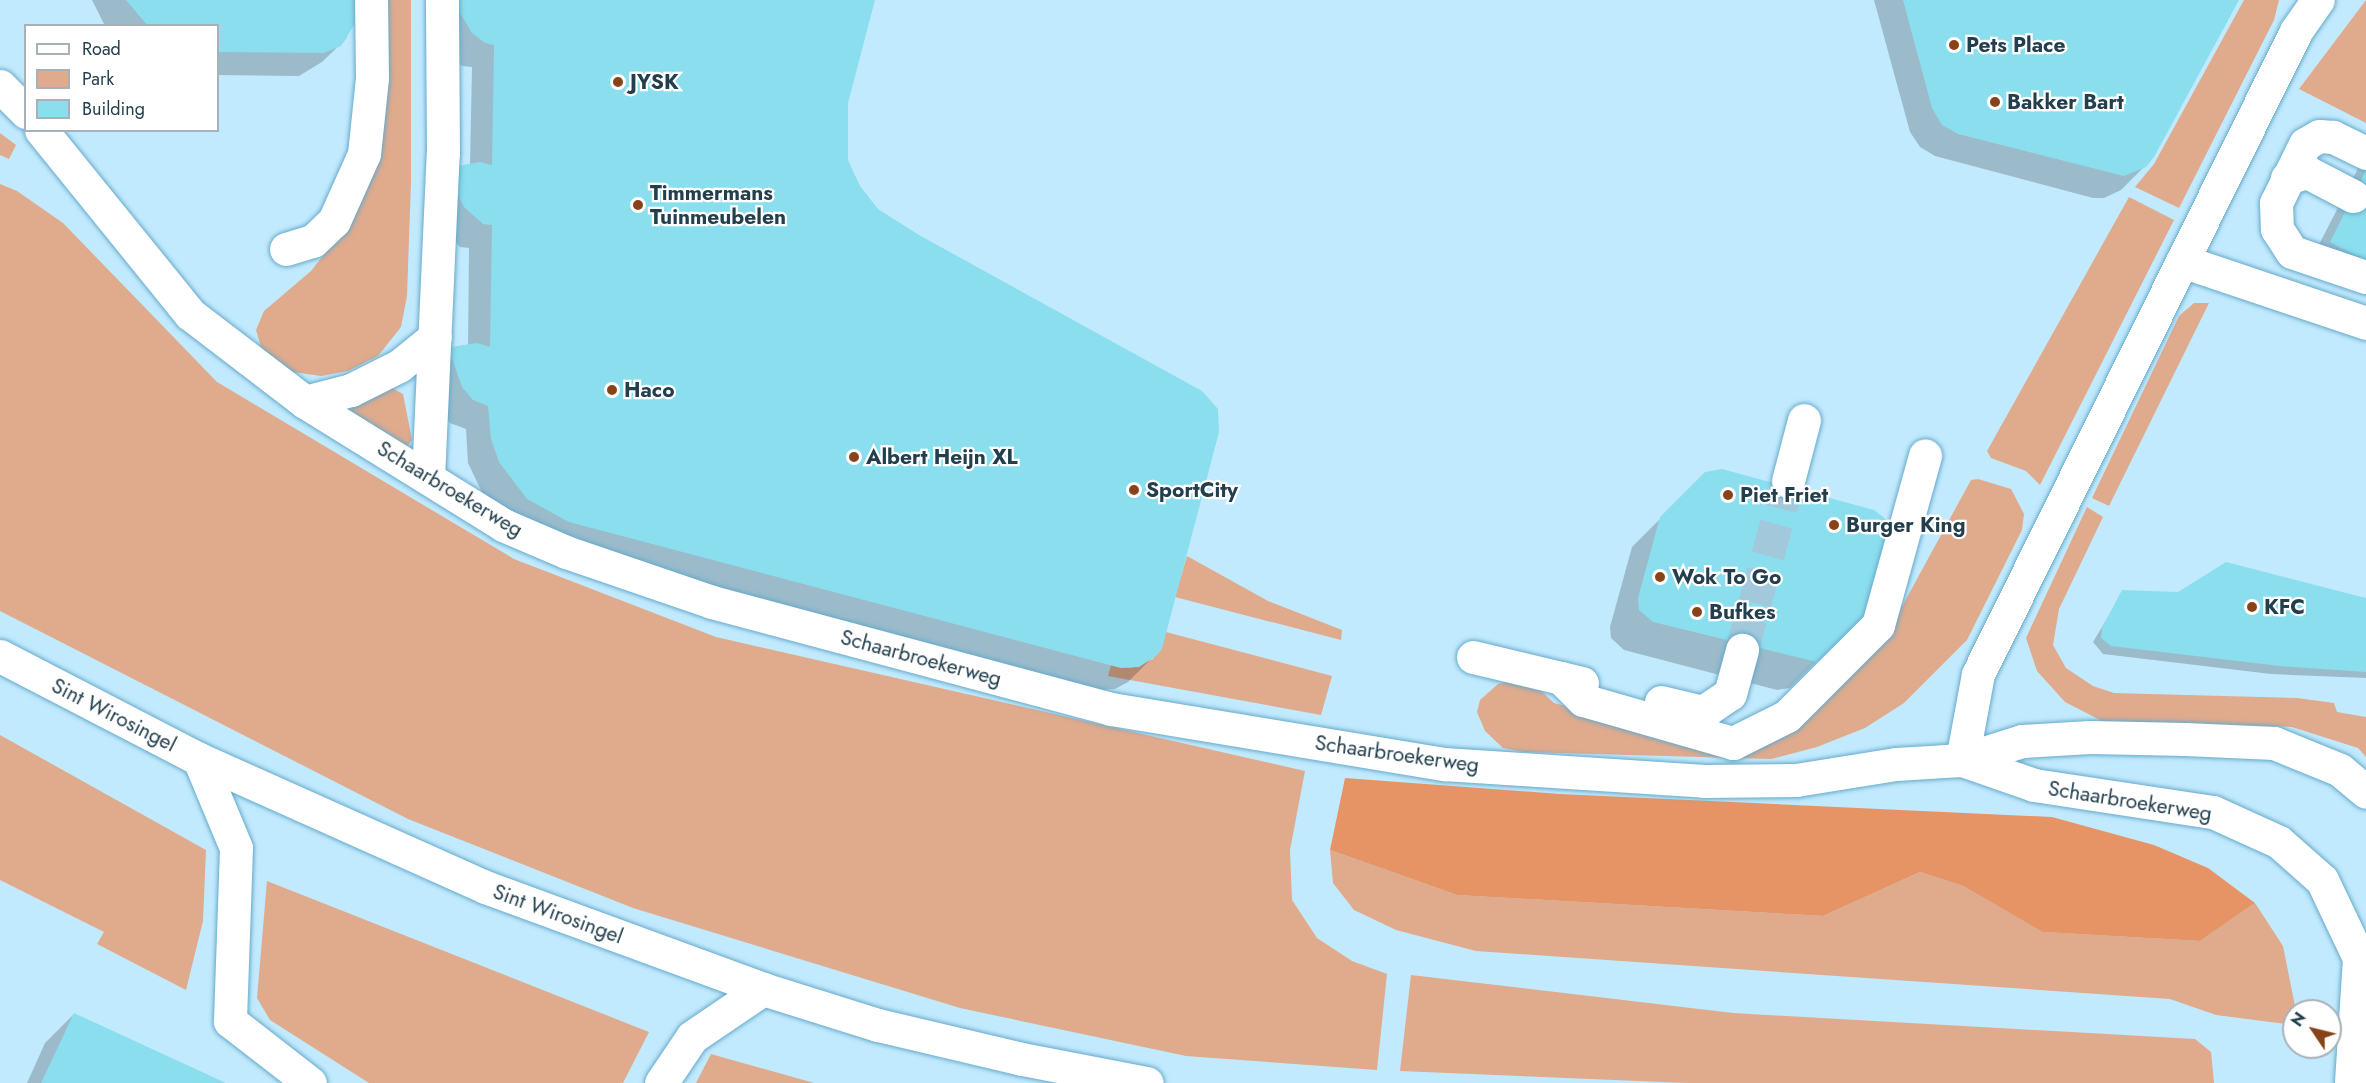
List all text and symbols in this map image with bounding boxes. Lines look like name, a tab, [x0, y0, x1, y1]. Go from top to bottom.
legend	[24, 24, 219, 132]
place label: Pets Place	[1966, 32, 2066, 58]
text: Road	[82, 36, 121, 62]
marker: Pets Place	[1947, 38, 1961, 52]
text: Park	[82, 66, 114, 92]
place label: JYSK	[630, 69, 679, 95]
marker: JYSK	[611, 75, 625, 89]
place label: Bakker Bart	[2007, 89, 2124, 115]
marker: Bakker Bart	[1988, 95, 2002, 109]
text: Building	[82, 96, 145, 122]
place label: Timmermans Tuinmeubelen	[650, 180, 786, 230]
marker: Timmermans Tuinmeubelen	[631, 198, 645, 212]
place label: Haco	[624, 377, 675, 403]
marker: Haco	[605, 383, 619, 397]
street label: Schaarbroekerweg	[373, 436, 527, 542]
place label: Albert Heijn XL	[866, 444, 1018, 470]
marker: Albert Heijn XL	[847, 450, 861, 464]
place label: SportCity	[1146, 477, 1238, 503]
place label: Piet Friet	[1740, 482, 1828, 508]
marker: SportCity	[1127, 483, 1141, 497]
marker: Piet Friet	[1721, 488, 1735, 502]
place label: Burger King	[1846, 512, 1965, 538]
marker: Burger King	[1827, 518, 1841, 532]
place label: Wok To Go	[1672, 564, 1781, 590]
marker: Wok To Go	[1653, 570, 1667, 584]
place label: KFC	[2264, 594, 2305, 620]
place label: Bufkes	[1709, 599, 1776, 625]
marker: KFC	[2245, 600, 2259, 614]
marker: Bufkes	[1690, 605, 1704, 619]
street label: Schaarbroekerweg	[838, 624, 1004, 692]
street label: Sint Wirosingel	[47, 673, 181, 757]
street label: Schaarbroekerweg	[1313, 730, 1481, 778]
street label: Schaarbroekerweg	[2046, 776, 2214, 826]
street label: Sint Wirosingel	[490, 879, 626, 949]
north arrow	[2282, 999, 2342, 1059]
text: N	[2285, 1008, 2312, 1031]

